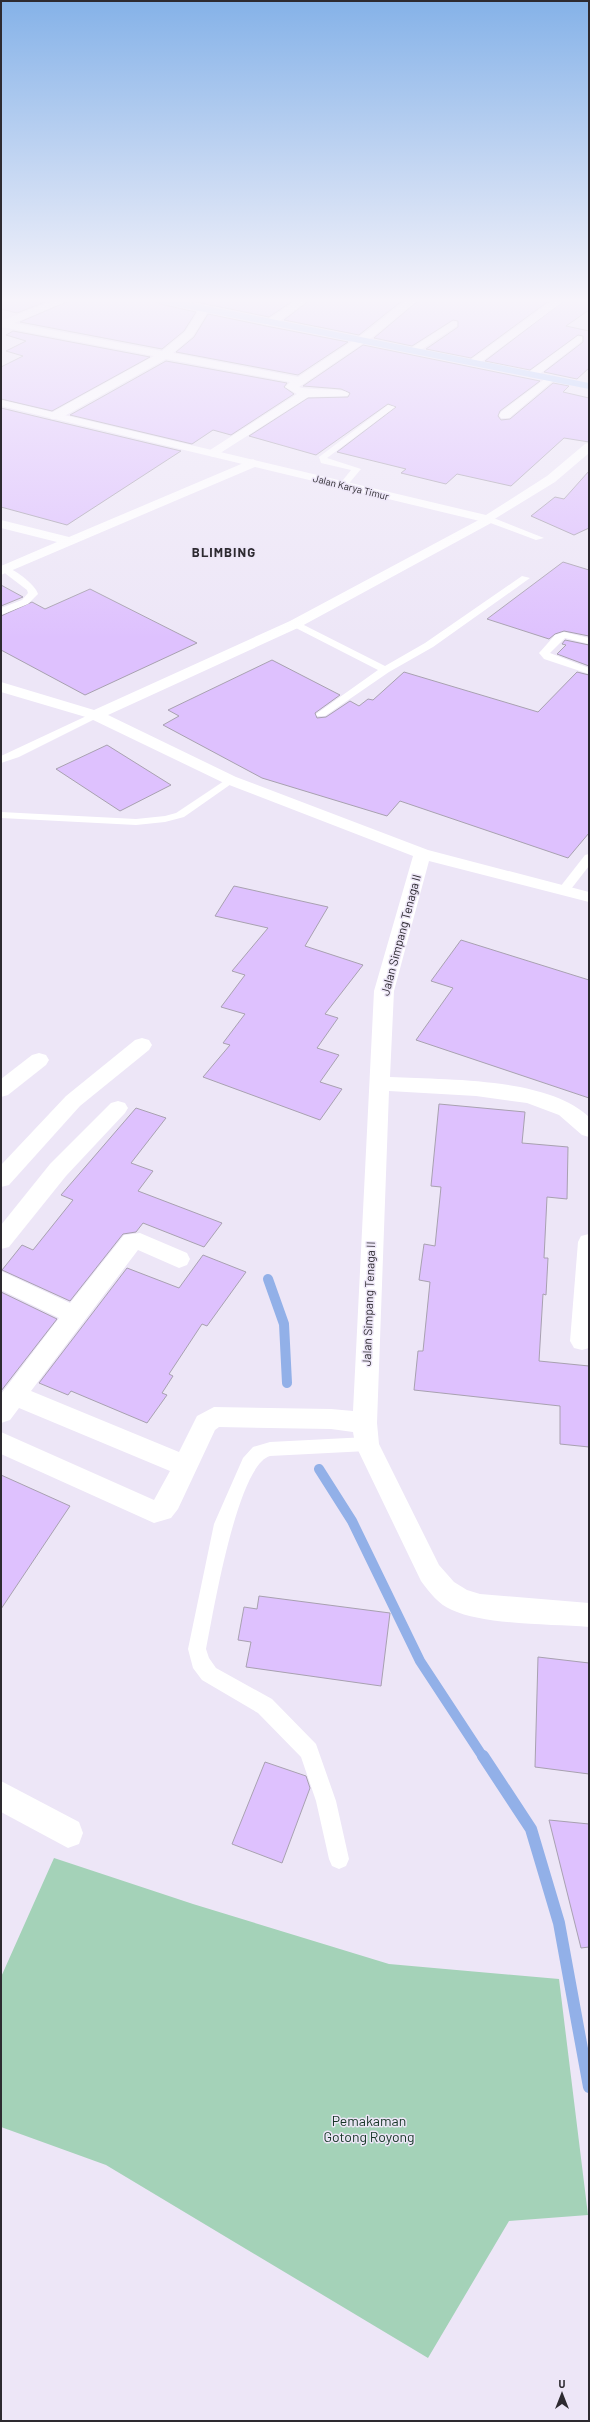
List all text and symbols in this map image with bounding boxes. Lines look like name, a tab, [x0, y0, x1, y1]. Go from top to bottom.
street label: Jalan Karya Timur	[312, 472, 391, 502]
district label: BLIMBING	[192, 544, 256, 560]
street label: Jalan Simpang Tenaga II	[377, 873, 423, 997]
street label: Jalan Simpang Tenaga II	[359, 1241, 377, 1367]
park label: Pemakaman Gotong Royong	[323, 2112, 415, 2145]
north arrow	[542, 2374, 582, 2414]
text: U	[559, 2377, 566, 2390]

